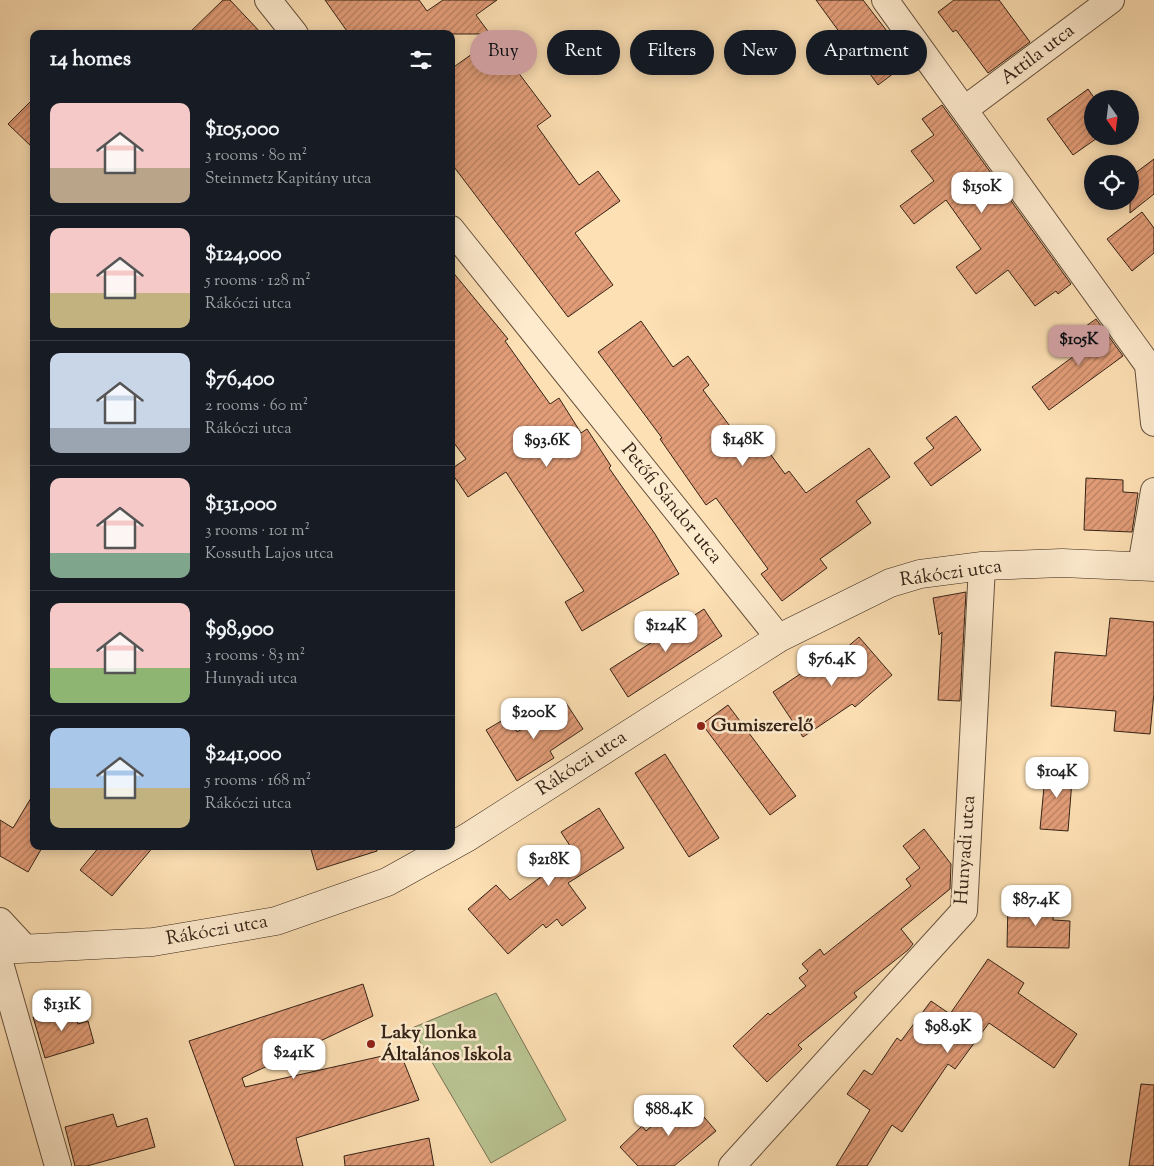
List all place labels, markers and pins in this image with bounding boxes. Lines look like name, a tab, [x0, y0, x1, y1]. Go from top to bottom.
pin: $150K	[947, 172, 1017, 214]
pin: $105K	[1044, 324, 1114, 367]
pin: $148K	[708, 424, 778, 467]
pin: $93.6K	[506, 426, 588, 468]
pin: $124K	[631, 610, 701, 653]
pin: $76.4K	[791, 644, 873, 687]
pin: $200K	[499, 698, 569, 740]
place label: Gumiszerelő	[711, 713, 814, 740]
marker: Gumiszerelő	[695, 720, 707, 732]
pin: $104K	[1022, 756, 1092, 799]
pin: $218K	[514, 844, 584, 887]
pin: $87.4K	[995, 884, 1077, 927]
pin: $131K	[27, 990, 97, 1032]
pin: $98.9K	[907, 1012, 989, 1054]
place label: Laky Ilonka Általános Iskola	[381, 1020, 512, 1069]
pin: $241K	[259, 1038, 329, 1080]
marker: Laky Ilonka Általános Iskola	[365, 1038, 377, 1050]
pin: $88.4K	[628, 1094, 710, 1137]

